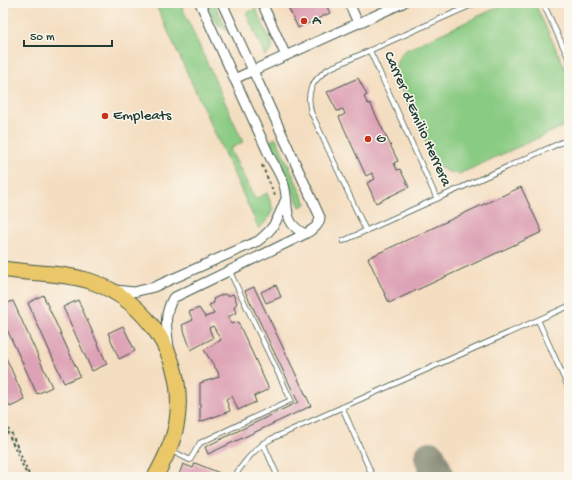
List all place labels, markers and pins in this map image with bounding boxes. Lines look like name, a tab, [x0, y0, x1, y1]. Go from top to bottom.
place label: A	[312, 12, 322, 30]
marker: A	[299, 16, 309, 26]
place label: Empleats	[113, 107, 172, 125]
marker: Empleats	[100, 111, 110, 121]
place label: G	[376, 130, 386, 148]
marker: G	[363, 134, 373, 144]

